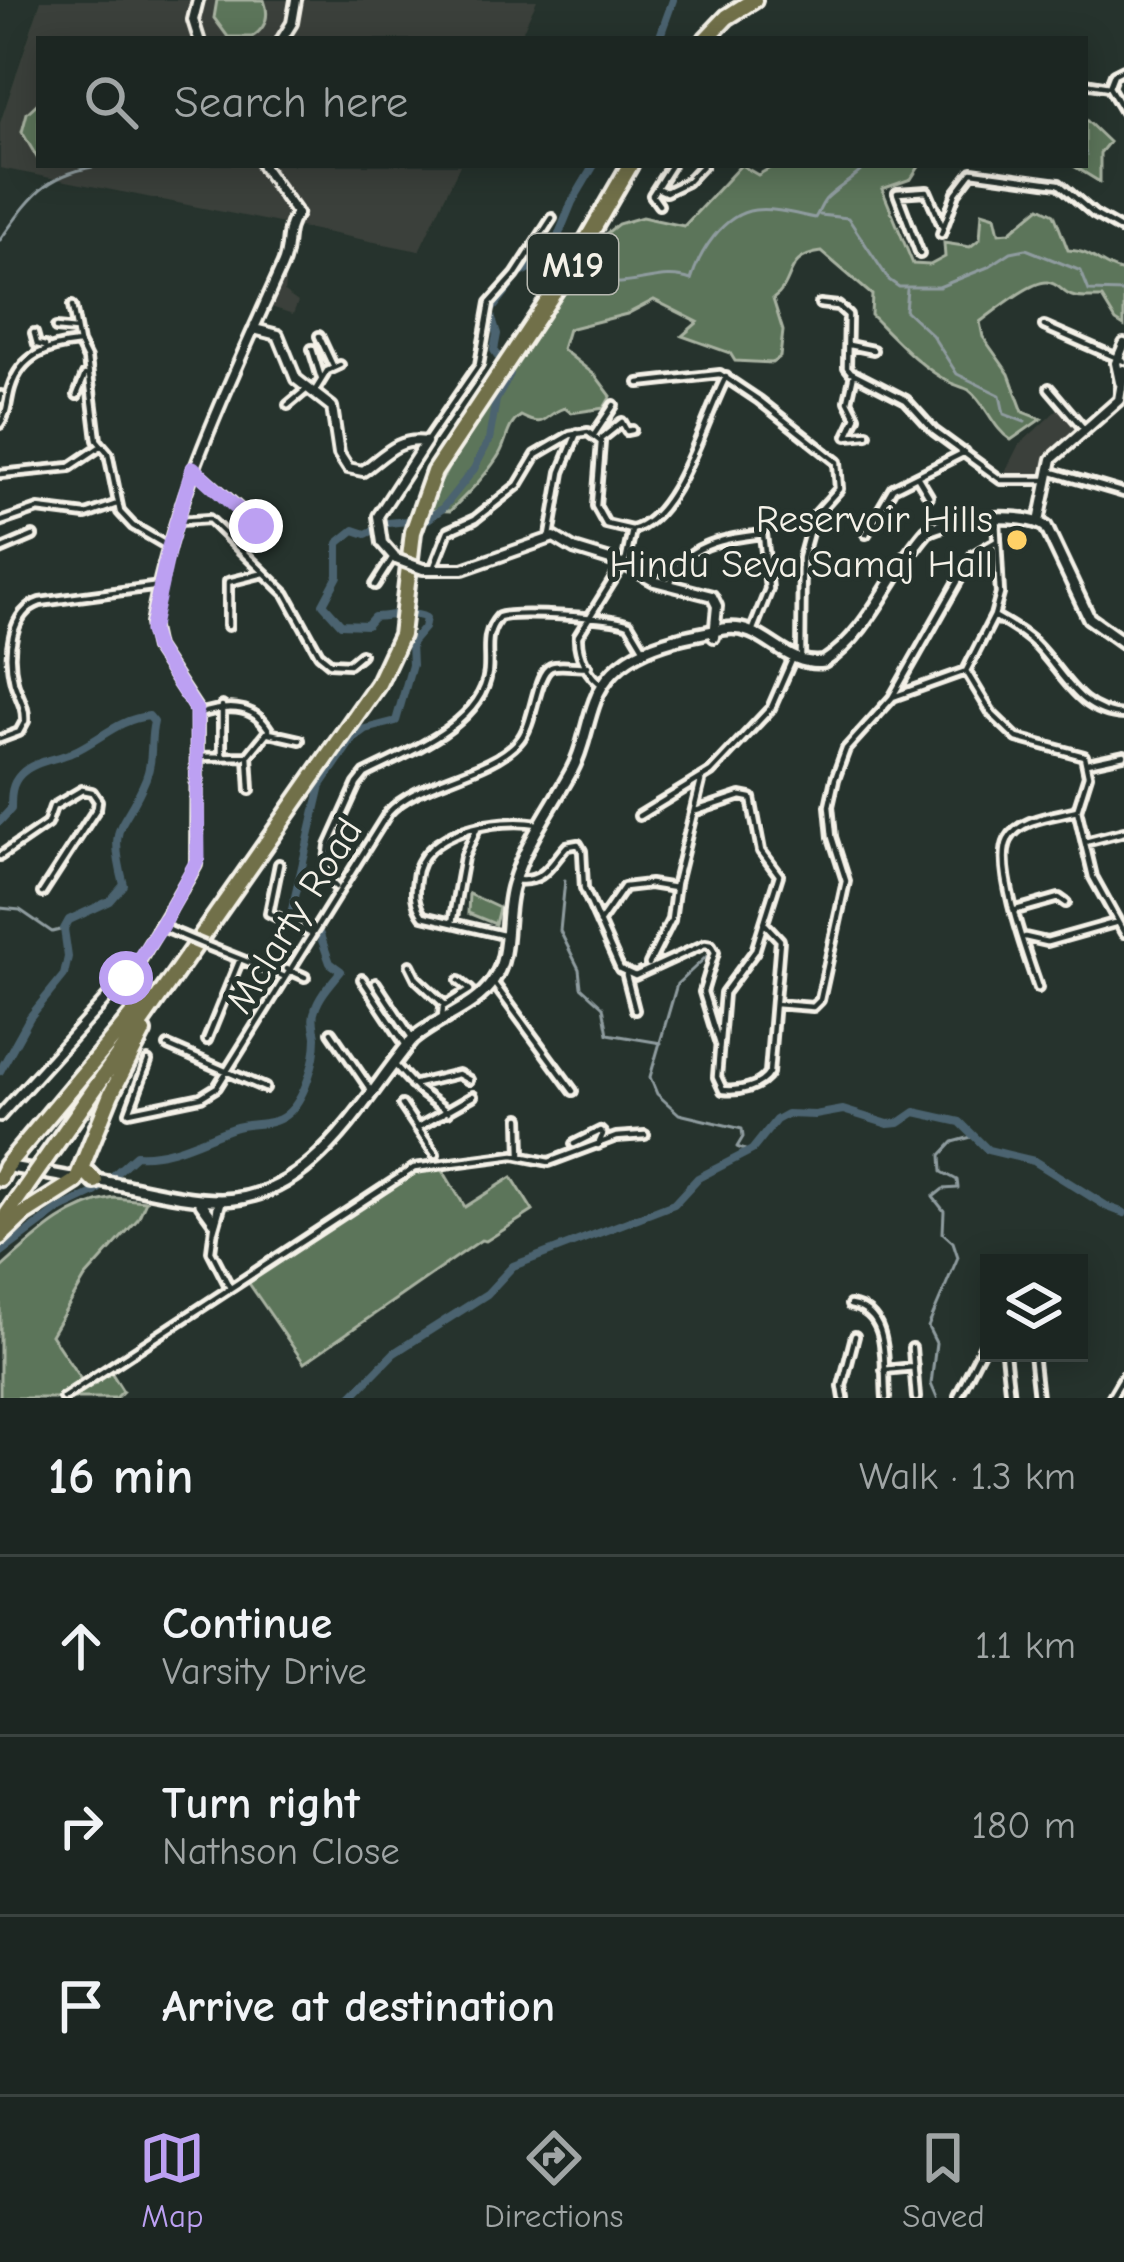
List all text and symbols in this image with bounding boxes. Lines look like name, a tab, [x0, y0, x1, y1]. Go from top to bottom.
search box	[36, 36, 1088, 168]
icon: search	[78, 69, 144, 135]
text: Search here	[174, 76, 408, 128]
road number: M19	[528, 234, 618, 294]
place label: Reservoir Hills Hindu Seva Samaj Hall	[609, 497, 993, 587]
route end	[229, 499, 283, 553]
marker: Reservoir Hills Hindu Seva Samaj Hall	[1004, 527, 1030, 553]
street label: Mclarty Road	[217, 810, 372, 1022]
route start	[99, 951, 153, 1005]
map controls	[980, 1254, 1088, 1362]
button: layers	[980, 1254, 1088, 1362]
text: 16 min	[48, 1447, 194, 1506]
text: Walk · 1.3 km	[859, 1454, 1076, 1499]
text: Continue	[162, 1597, 332, 1649]
icon: ahead	[48, 1613, 114, 1679]
text: 1.1 km	[975, 1623, 1076, 1668]
text: Varsity Drive	[162, 1649, 367, 1694]
text: Turn right	[162, 1777, 360, 1829]
icon: right	[48, 1793, 114, 1859]
text: 180 m	[971, 1803, 1076, 1848]
text: Nathson Close	[162, 1829, 400, 1874]
icon: arrive	[48, 1973, 114, 2039]
text: Arrive at destination	[162, 1980, 555, 2032]
tab: Map	[139, 2125, 205, 2235]
tab: Directions	[484, 2125, 624, 2235]
tab: Saved	[902, 2125, 985, 2235]

